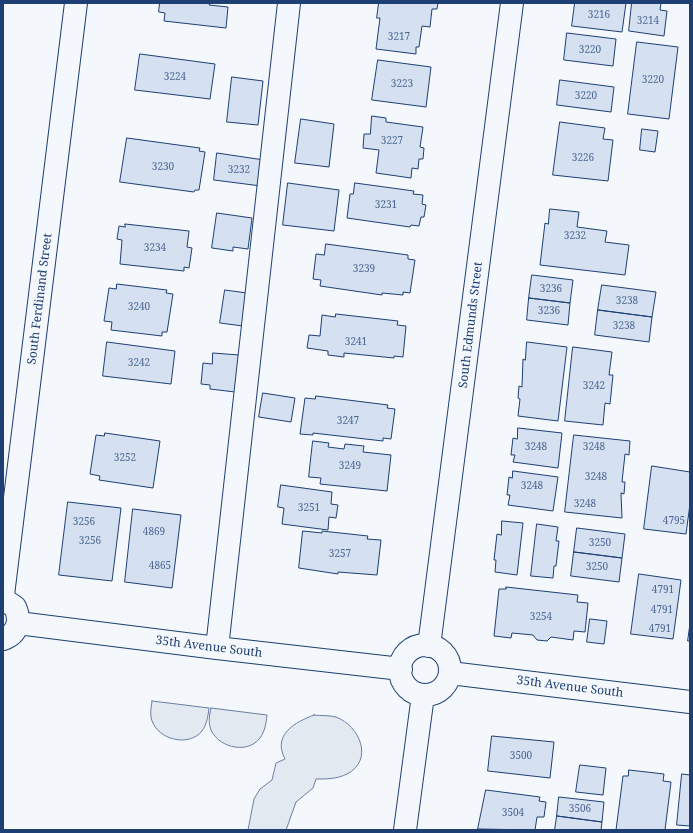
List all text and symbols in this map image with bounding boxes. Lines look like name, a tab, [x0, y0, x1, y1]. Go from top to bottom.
house number: 3216	[588, 9, 610, 21]
house number: 3214	[637, 15, 659, 27]
house number: 3217	[388, 31, 410, 43]
house number: 3220	[579, 44, 601, 56]
house number: 3224	[164, 71, 186, 83]
house number: 3220	[642, 74, 664, 86]
house number: 3223	[391, 78, 413, 90]
house number: 3220	[575, 90, 597, 102]
house number: 3227	[381, 135, 403, 147]
house number: 3226	[572, 152, 594, 164]
house number: 3230	[152, 161, 174, 173]
house number: 3232	[228, 164, 250, 176]
house number: 3231	[375, 199, 397, 211]
house number: 3232	[564, 230, 586, 242]
street label: South Ferdinand Street	[25, 233, 55, 365]
house number: 3234	[144, 242, 166, 254]
street label: South Edmunds Street	[456, 261, 486, 389]
house number: 3239	[353, 263, 375, 275]
house number: 3236	[540, 283, 562, 295]
house number: 3238	[616, 295, 638, 307]
house number: 3240	[128, 301, 150, 313]
house number: 3236	[538, 305, 560, 317]
house number: 3238	[613, 320, 635, 332]
house number: 3241	[345, 336, 367, 348]
house number: 3242	[128, 357, 150, 369]
house number: 3242	[583, 380, 605, 392]
house number: 3247	[337, 415, 359, 427]
house number: 3248	[525, 441, 547, 453]
house number: 3248	[583, 441, 605, 453]
house number: 3252	[114, 452, 136, 464]
house number: 3249	[339, 460, 361, 472]
house number: 3248	[585, 471, 607, 483]
house number: 3248	[521, 480, 543, 492]
house number: 3248	[574, 498, 596, 510]
house number: 3251	[298, 502, 320, 514]
house number: 4795	[663, 515, 685, 527]
house number: 3256	[73, 516, 95, 528]
house number: 4869	[143, 526, 165, 538]
house number: 3256	[79, 535, 101, 547]
house number: 3250	[589, 537, 611, 549]
house number: 3257	[329, 548, 351, 560]
house number: 4865	[149, 560, 171, 572]
house number: 3250	[586, 561, 608, 573]
house number: 4791	[652, 584, 674, 596]
house number: 4791	[651, 604, 673, 616]
house number: 3254	[530, 611, 552, 623]
house number: 4791	[649, 623, 671, 635]
street label: 35th Avenue South	[155, 633, 263, 661]
street label: 35th Avenue South	[516, 673, 624, 701]
house number: 3500	[510, 750, 532, 762]
house number: 3506	[569, 803, 591, 815]
house number: 3504	[502, 807, 524, 819]

